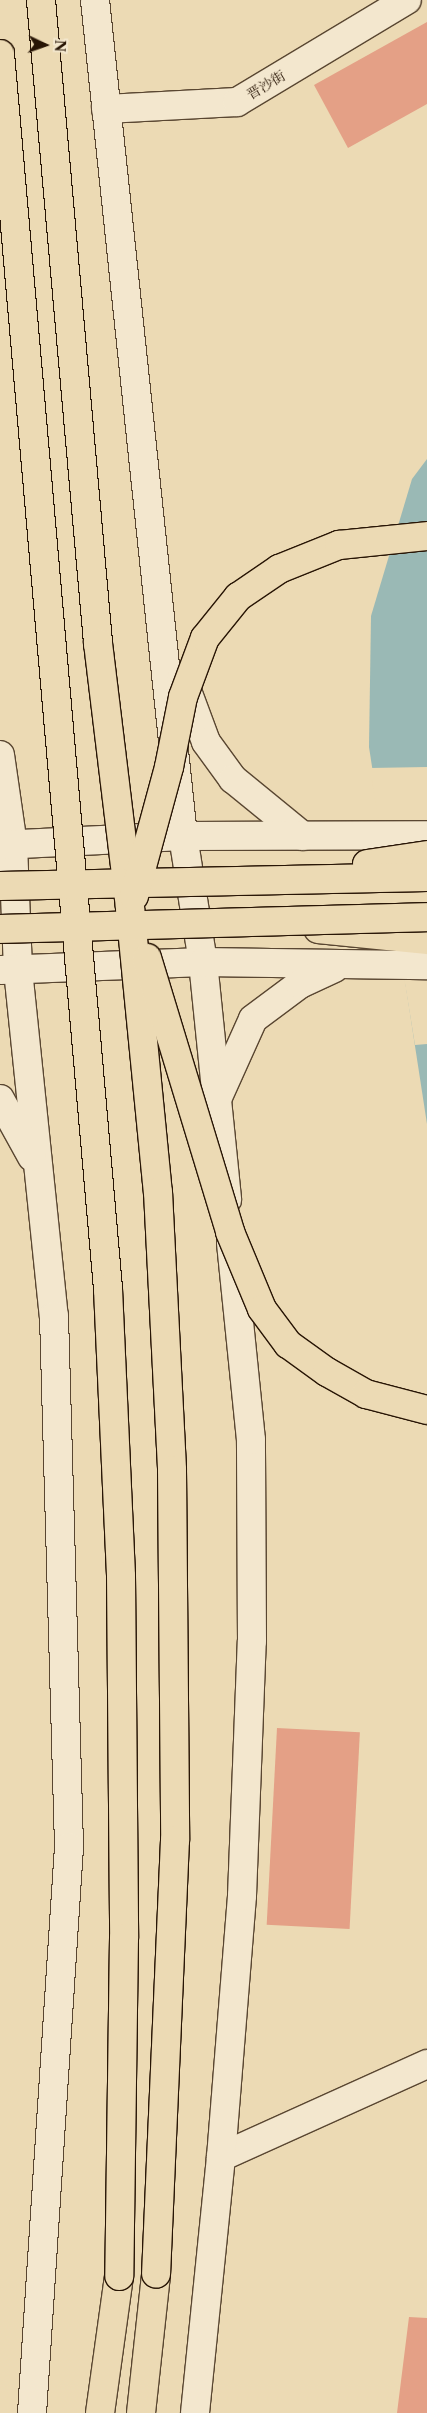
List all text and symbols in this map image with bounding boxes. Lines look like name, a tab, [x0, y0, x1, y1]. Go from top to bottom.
north arrow	[20, 20, 70, 70]
text: N	[51, 39, 69, 52]
street label: 晋沙街	[244, 67, 288, 103]

